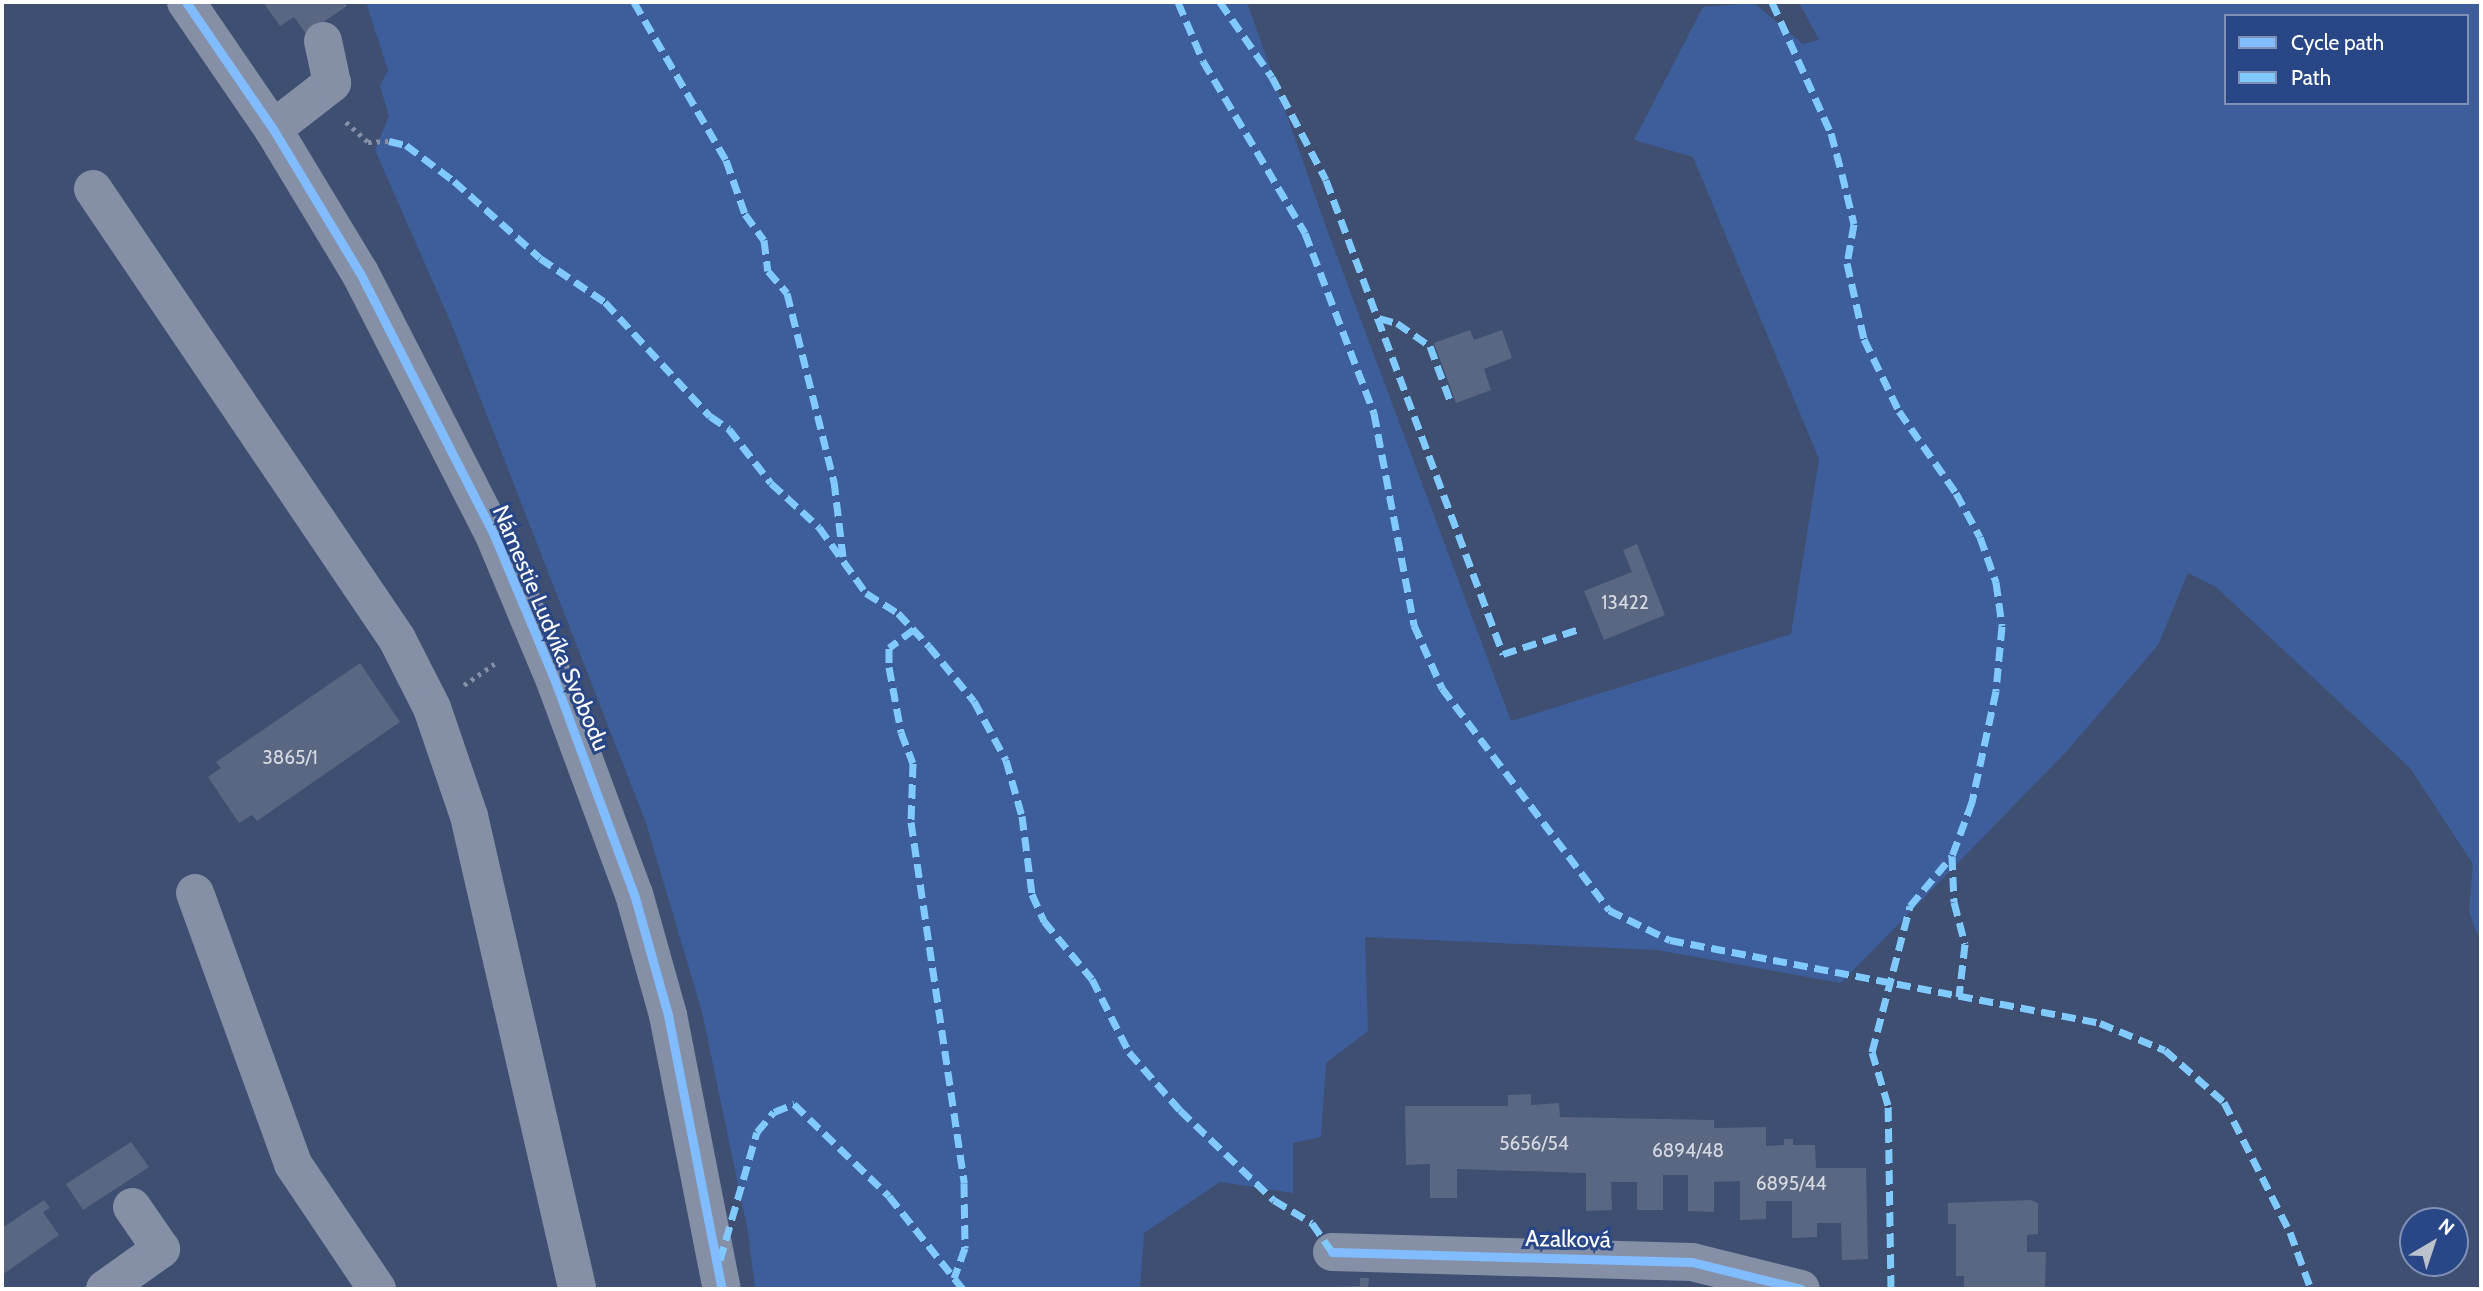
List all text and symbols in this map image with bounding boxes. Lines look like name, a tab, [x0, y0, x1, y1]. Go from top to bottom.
legend	[2224, 14, 2469, 105]
text: Cycle path	[2291, 30, 2384, 55]
text: Path	[2291, 65, 2331, 90]
street label: Námestie Ludvíka Svobodu	[487, 501, 615, 755]
house number: 13422	[1601, 592, 1649, 614]
house number: 3865/1	[262, 747, 318, 769]
house number: 5656/54	[1499, 1133, 1569, 1155]
house number: 6894/48	[1652, 1140, 1724, 1162]
house number: 6895/44	[1756, 1173, 1826, 1195]
north arrow	[2399, 1207, 2469, 1277]
text: N	[2434, 1214, 2459, 1240]
street label: Azalková	[1525, 1224, 1611, 1254]

